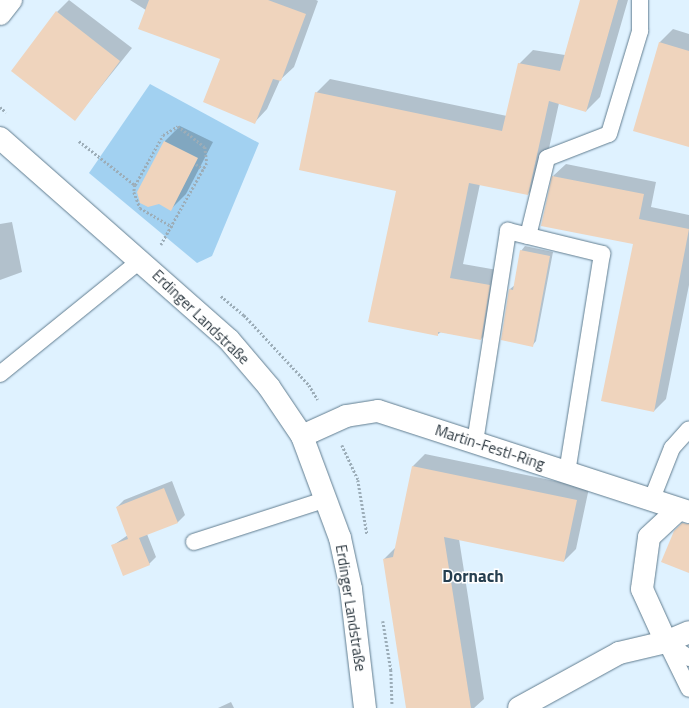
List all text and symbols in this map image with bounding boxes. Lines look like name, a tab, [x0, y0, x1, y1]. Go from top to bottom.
street label: Erdinger Landstraße	[149, 266, 253, 368]
street label: Martin-Festl-Ring	[433, 421, 547, 473]
street label: Erdinger Landstraße	[332, 543, 370, 673]
district label: Dornach	[442, 567, 504, 587]

